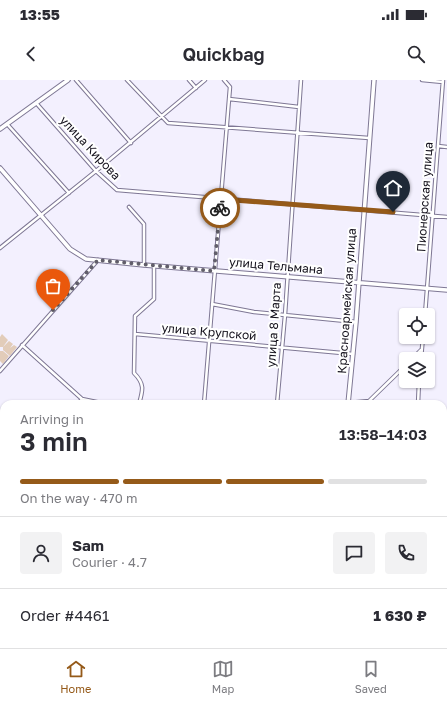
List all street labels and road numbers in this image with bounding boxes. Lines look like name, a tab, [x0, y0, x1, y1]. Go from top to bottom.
street label: улица Кирова	[57, 113, 124, 183]
street label: Пионерская улица	[413, 141, 436, 252]
street label: Красноармейская улица	[334, 228, 359, 374]
street label: улица Тельмана	[228, 254, 324, 277]
street label: улица 8 Марта	[263, 282, 284, 368]
street label: улица Крупской	[161, 320, 257, 343]

